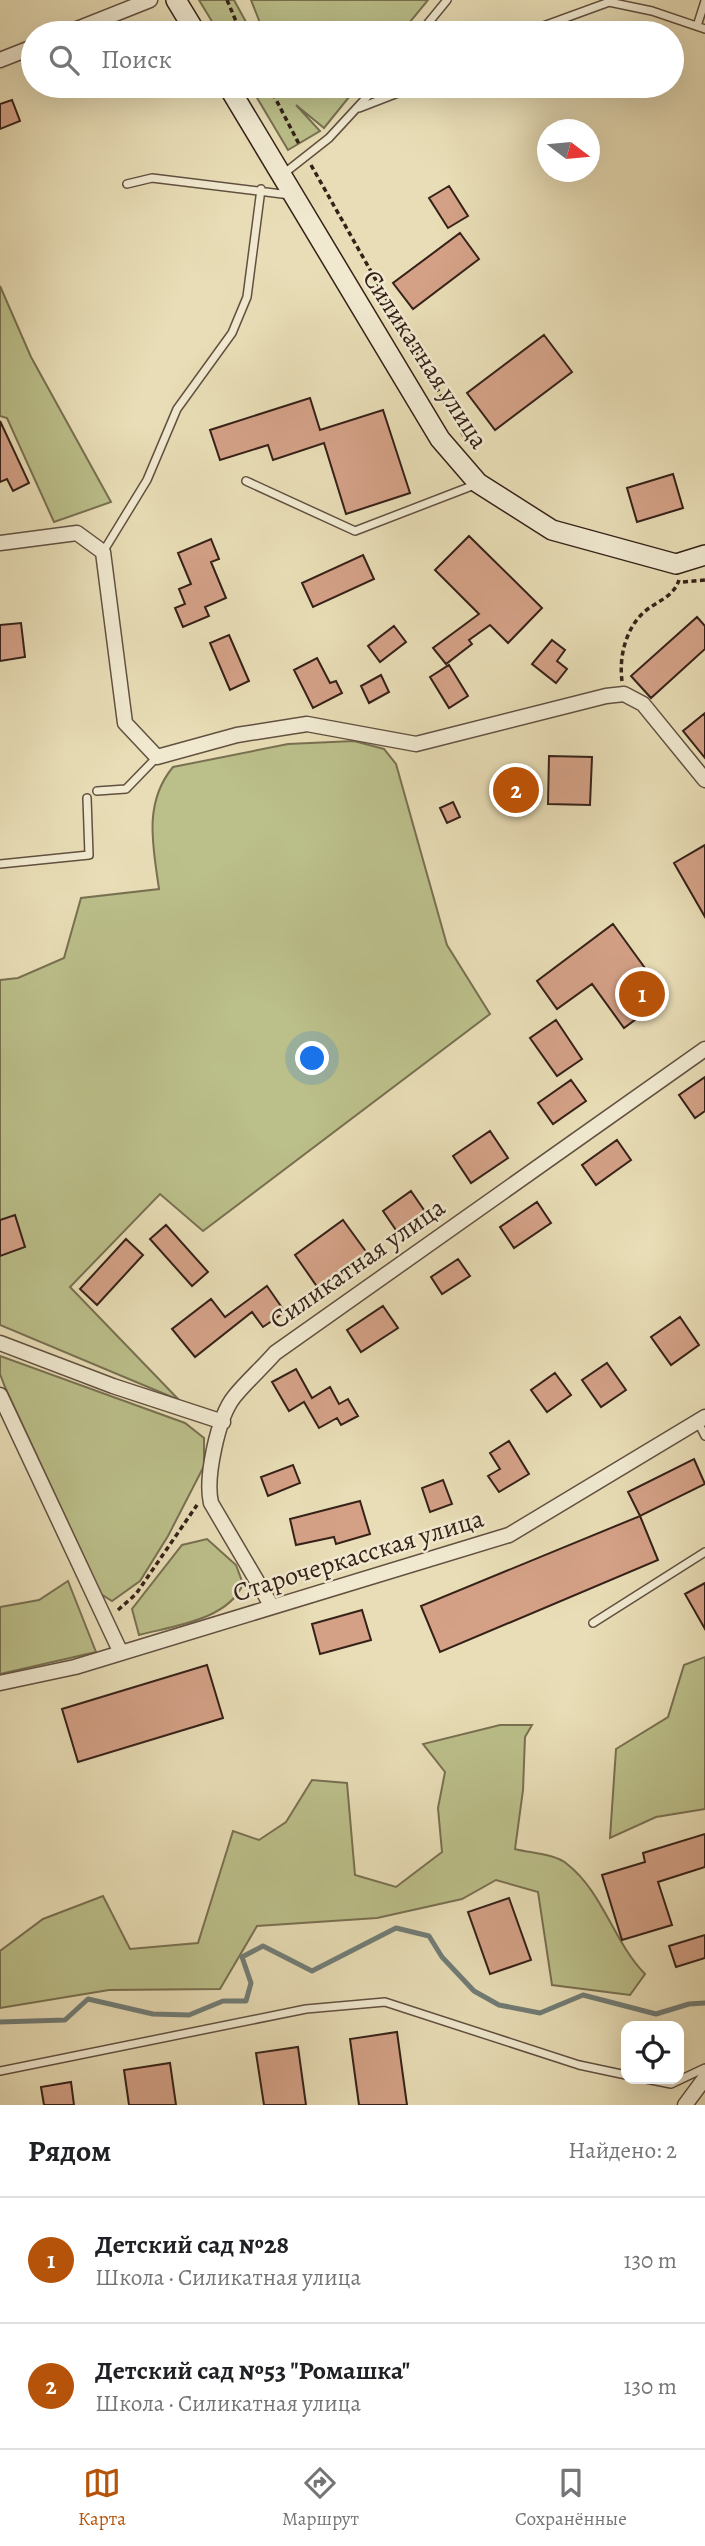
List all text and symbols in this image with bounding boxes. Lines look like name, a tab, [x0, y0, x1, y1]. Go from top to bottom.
search box	[21, 21, 684, 98]
icon: search	[45, 41, 83, 79]
text: Поиск	[101, 42, 172, 77]
north arrow	[537, 119, 600, 182]
street label: Силикатная улица	[355, 263, 497, 456]
pin: 2	[493, 764, 539, 816]
pin: 1	[619, 968, 665, 1020]
your location	[295, 1041, 329, 1075]
street label: Силикатная улица	[263, 1190, 452, 1337]
street label: Старочеркасская улица	[228, 1501, 488, 1610]
map controls	[621, 2021, 684, 2084]
button: locate	[621, 2021, 684, 2084]
text: Рядом	[28, 2131, 111, 2171]
text: Найдено: 2	[568, 2135, 677, 2166]
text: Детский сад №28	[95, 2227, 289, 2262]
text: 1	[47, 2245, 55, 2276]
text: 130 m	[624, 2245, 677, 2276]
text: Школа · Силикатная улица	[95, 2262, 361, 2293]
text: Детский сад №53 "Ромашка"	[95, 2353, 410, 2388]
text: 2	[45, 2371, 57, 2402]
text: 130 m	[624, 2371, 677, 2402]
text: Школа · Силикатная улица	[95, 2388, 361, 2419]
tab: Карта	[78, 2464, 126, 2532]
tab: Маршрут	[282, 2464, 359, 2532]
tab: Сохранённые	[515, 2464, 627, 2532]

